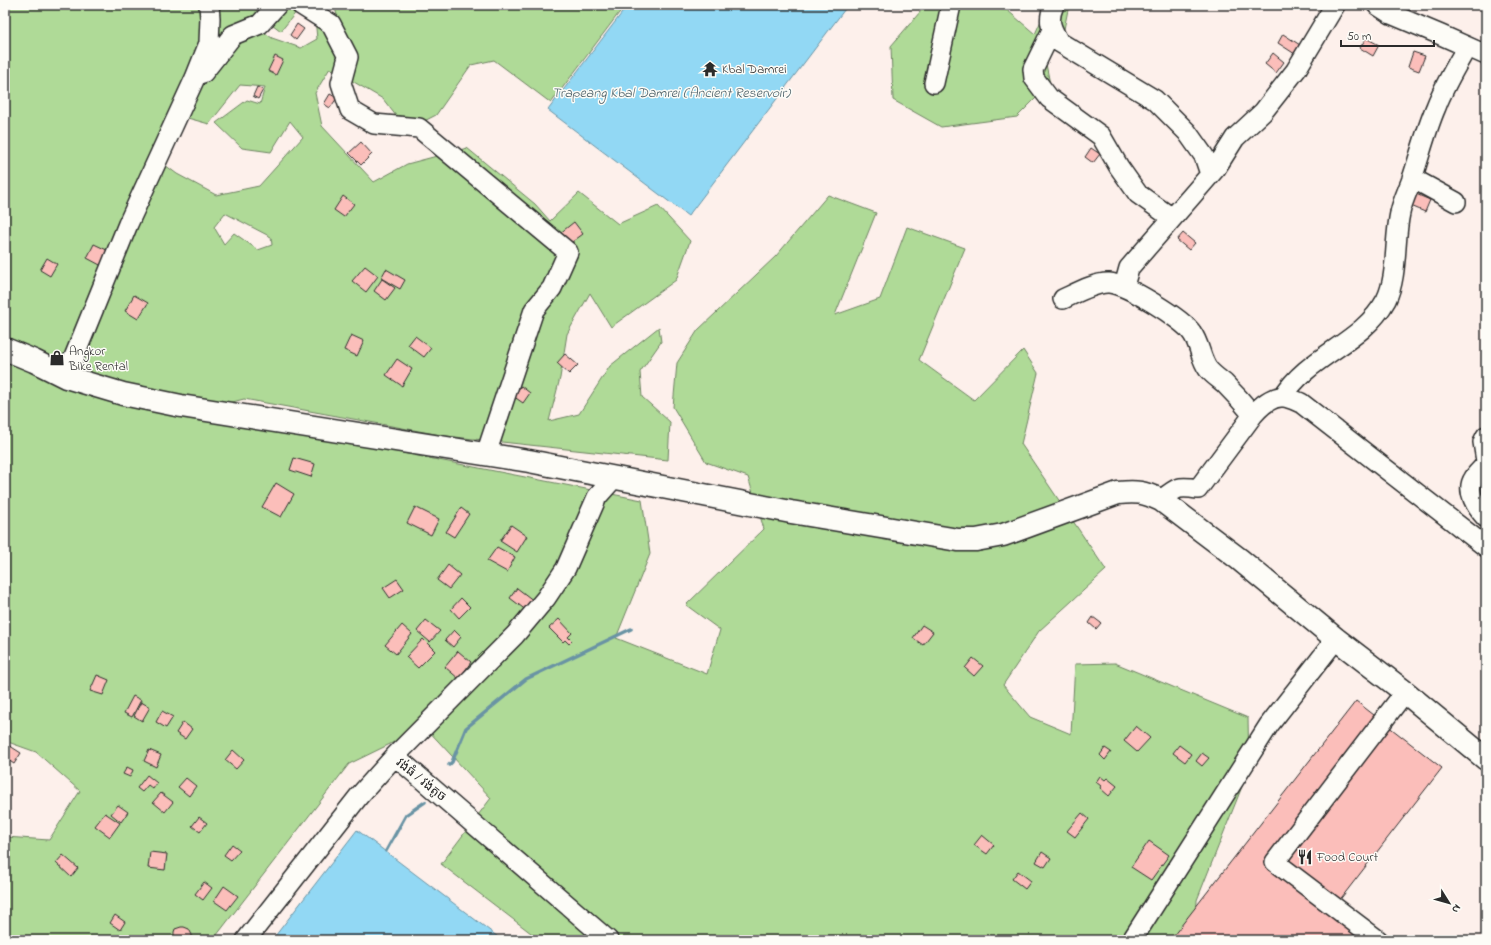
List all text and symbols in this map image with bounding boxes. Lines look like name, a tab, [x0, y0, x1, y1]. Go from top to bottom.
scale bar	[1341, 22, 1434, 48]
text: 50 m	[1347, 28, 1371, 46]
temple icon: Kbal Damrei	[701, 60, 719, 78]
place label: Kbal Damrei	[722, 60, 786, 79]
water label: Trapeang Kbal Damrei (Ancient Reservoir)	[552, 83, 792, 104]
place label: Angkor Bike Rental	[68, 342, 128, 376]
shop icon: Angkor Bike Rental	[48, 349, 66, 367]
street label: វង់ធំ / វង់តូច	[392, 754, 450, 806]
restaurant icon: Food Court	[1296, 848, 1314, 866]
place label: Food Court	[1316, 848, 1379, 867]
north arrow	[1429, 883, 1469, 923]
text: N	[1448, 901, 1465, 916]

